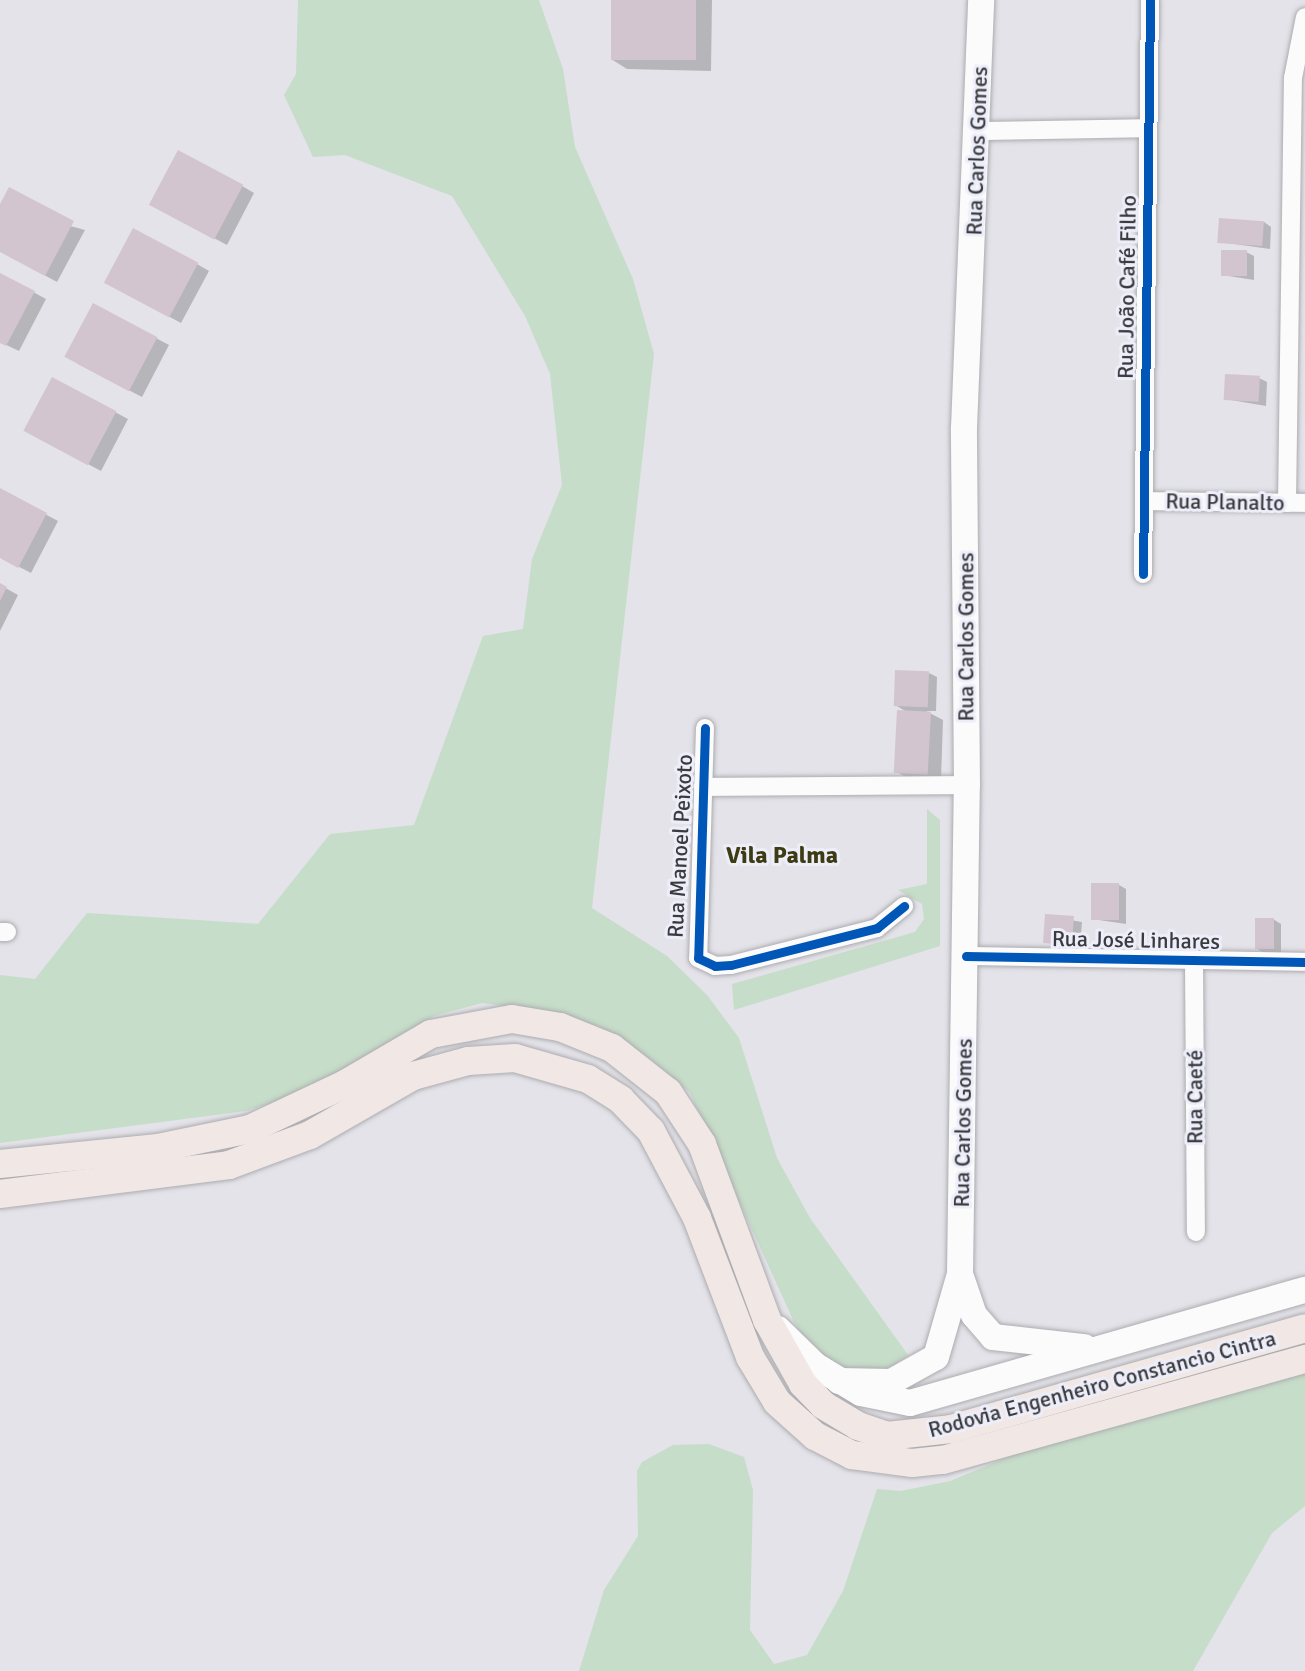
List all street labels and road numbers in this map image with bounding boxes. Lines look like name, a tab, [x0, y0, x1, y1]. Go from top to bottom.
street label: Rua Carlos Gomes	[961, 66, 993, 236]
street label: Rua João Café Filho	[1112, 195, 1142, 379]
street label: Rua Planalto	[1165, 488, 1285, 516]
street label: Rua Carlos Gomes	[953, 552, 979, 722]
street label: Rua Manoel Peixoto	[662, 753, 698, 939]
street label: Rua José Linhares	[1052, 925, 1220, 955]
street label: Rua Carlos Gomes	[948, 1038, 978, 1208]
street label: Rua Caeté	[1182, 1050, 1208, 1144]
street label: Rodovia Engenheiro Constancio Cintra	[925, 1325, 1279, 1443]

